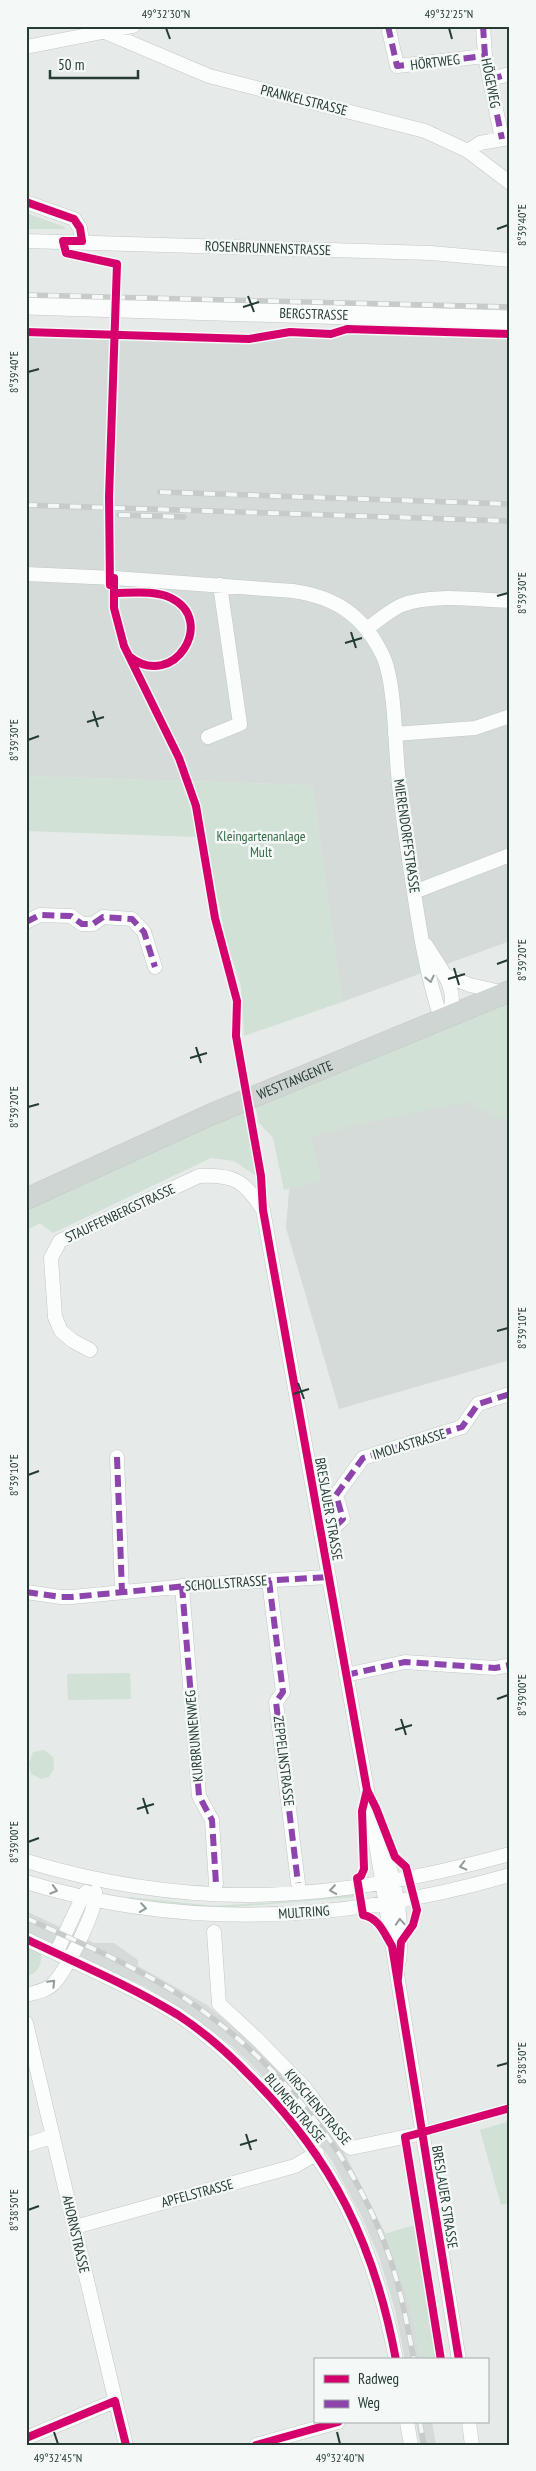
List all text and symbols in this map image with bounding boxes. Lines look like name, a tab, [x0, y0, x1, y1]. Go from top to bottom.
text: 49°32'30"N	[142, 6, 190, 21]
text: 49°32'25"N	[425, 6, 473, 21]
scale bar	[50, 48, 138, 80]
street label: HÖRTWEG	[409, 50, 461, 74]
text: 50 m	[58, 55, 84, 74]
street label: HÖGEWEG	[477, 57, 505, 110]
street label: PRANKELSTRASSE	[259, 81, 349, 119]
text: 8°39'40"E	[514, 204, 529, 246]
street label: ROSENBRUNNENSTRASSE	[205, 237, 331, 259]
street label: BERGSTRASSE	[279, 304, 349, 324]
text: 8°39'40"E	[6, 351, 21, 393]
text: 8°39'30"E	[514, 572, 529, 614]
text: 8°39'30"E	[6, 719, 21, 761]
street label: MIERENDORFFSTRASSE	[390, 778, 424, 894]
park label: Kleingartenanlage Mult	[216, 827, 306, 861]
text: 8°39'20"E	[514, 939, 529, 981]
one-way arrow	[424, 974, 435, 983]
street label: WESTTANGENTE	[254, 1056, 335, 1104]
text: 8°39'20"E	[6, 1086, 21, 1128]
street label: STAUFFENBERGSTRASSE	[62, 1180, 178, 1246]
text: 8°39'10"E	[514, 1307, 529, 1349]
street label: IMOLASTRASSE	[370, 1424, 448, 1464]
text: 8°39'10"E	[6, 1454, 21, 1496]
street label: BRESLAUER STRASSE	[311, 1456, 347, 1562]
street label: SCHOLLSTRASSE	[184, 1571, 268, 1595]
text: 8°39'00"E	[514, 1674, 529, 1716]
street label: KURBRUNNENWEG	[181, 1689, 207, 1783]
street label: ZEPPELINSTRASSE	[270, 1715, 298, 1807]
text: 8°39'00"E	[6, 1821, 21, 1863]
one-way arrow	[458, 1860, 467, 1871]
one-way arrow	[49, 1884, 57, 1894]
one-way arrow	[329, 1885, 337, 1895]
street label: MULTRING	[278, 1901, 330, 1923]
one-way arrow	[140, 1902, 148, 1913]
one-way arrow	[394, 1918, 405, 1926]
one-way arrow	[47, 1980, 56, 1989]
text: 8°38'50"E	[514, 2042, 529, 2084]
street label: KIRSCHENSTRASSE	[281, 2065, 355, 2149]
street label: BLUMENSTRASSE	[261, 2069, 329, 2147]
street label: BRESLAUER STRASSE	[428, 2144, 462, 2250]
street label: APFELSTRASSE	[159, 2175, 235, 2211]
text: 8°38'50"E	[6, 2189, 21, 2231]
street label: AHORNSTRASSE	[58, 2193, 94, 2275]
legend	[314, 2358, 488, 2424]
text: Radweg	[358, 2369, 399, 2388]
text: Weg	[358, 2393, 380, 2412]
text: 49°32'45"N	[34, 2450, 82, 2465]
text: 49°32'40"N	[316, 2450, 364, 2465]

